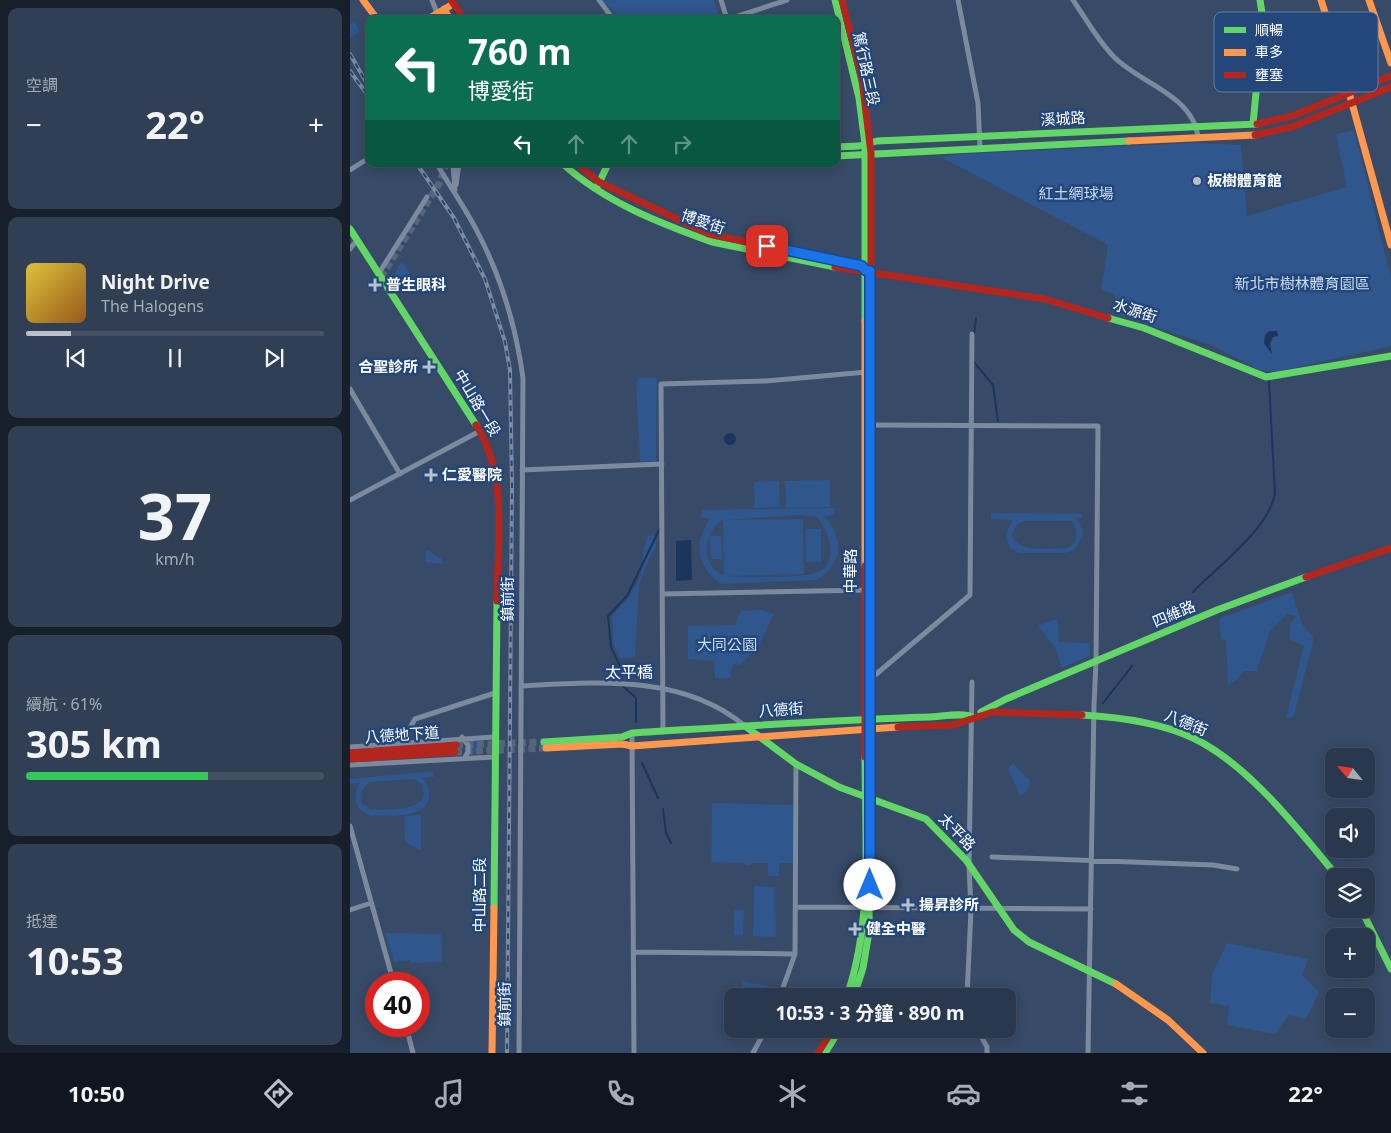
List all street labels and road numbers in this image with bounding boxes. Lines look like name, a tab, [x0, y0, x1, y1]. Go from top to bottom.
street label: 篤行路三段	[849, 30, 885, 108]
street label: 溪城路	[1040, 107, 1086, 129]
street label: 博愛街	[679, 204, 728, 238]
street label: 水源街	[1111, 294, 1160, 327]
street label: 中山路一段	[450, 365, 506, 440]
street label: 中華路	[840, 548, 860, 594]
street label: 鎮前街	[497, 576, 517, 622]
street label: 四維路	[1149, 595, 1198, 631]
street label: 八德街	[758, 697, 804, 721]
street label: 八德街	[1162, 704, 1211, 740]
street label: 八德地下道	[364, 721, 440, 747]
street label: 太平路	[935, 808, 981, 854]
street label: 中山路二段	[469, 857, 489, 933]
street label: 鎮前街	[494, 981, 514, 1027]

